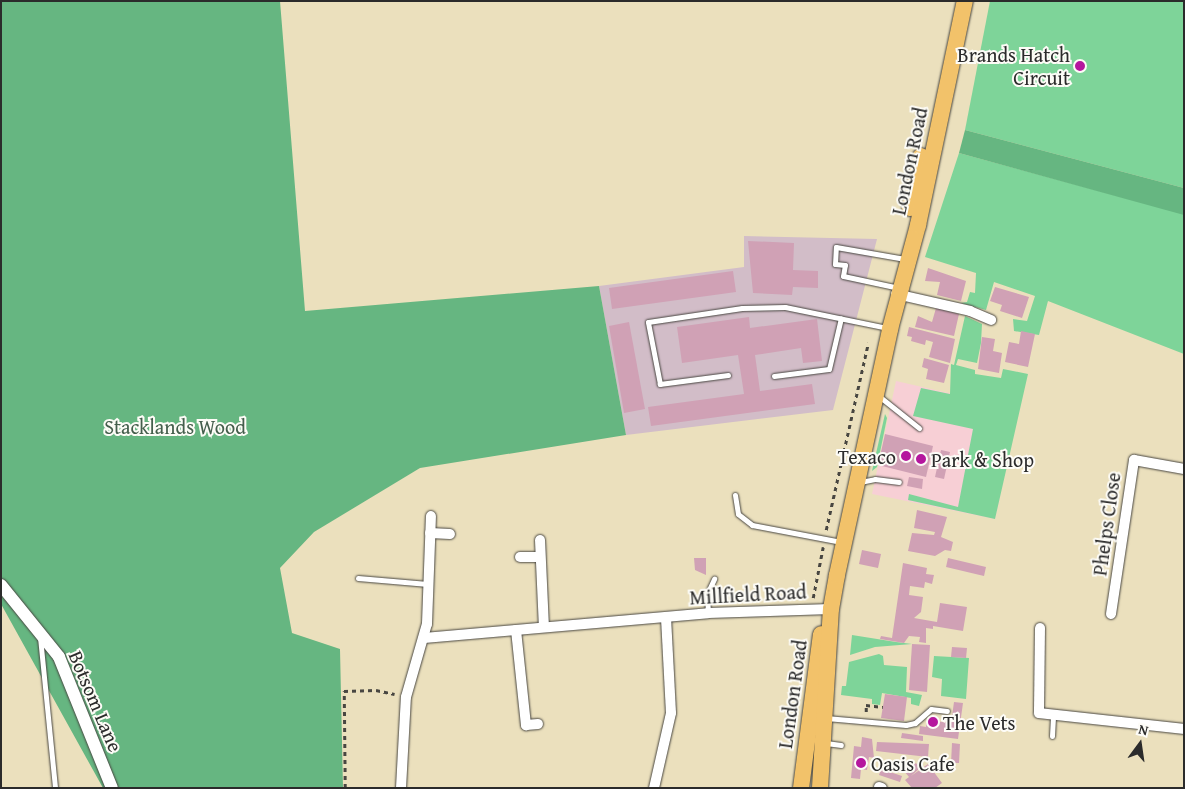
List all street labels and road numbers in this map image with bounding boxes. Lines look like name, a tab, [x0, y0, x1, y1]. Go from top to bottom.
street label: London Road	[886, 105, 932, 217]
street label: Phelps Close	[1087, 471, 1125, 577]
street label: Millfield Road	[689, 579, 807, 609]
street label: London Road	[772, 638, 812, 750]
street label: Botsom Lane	[64, 647, 128, 755]

